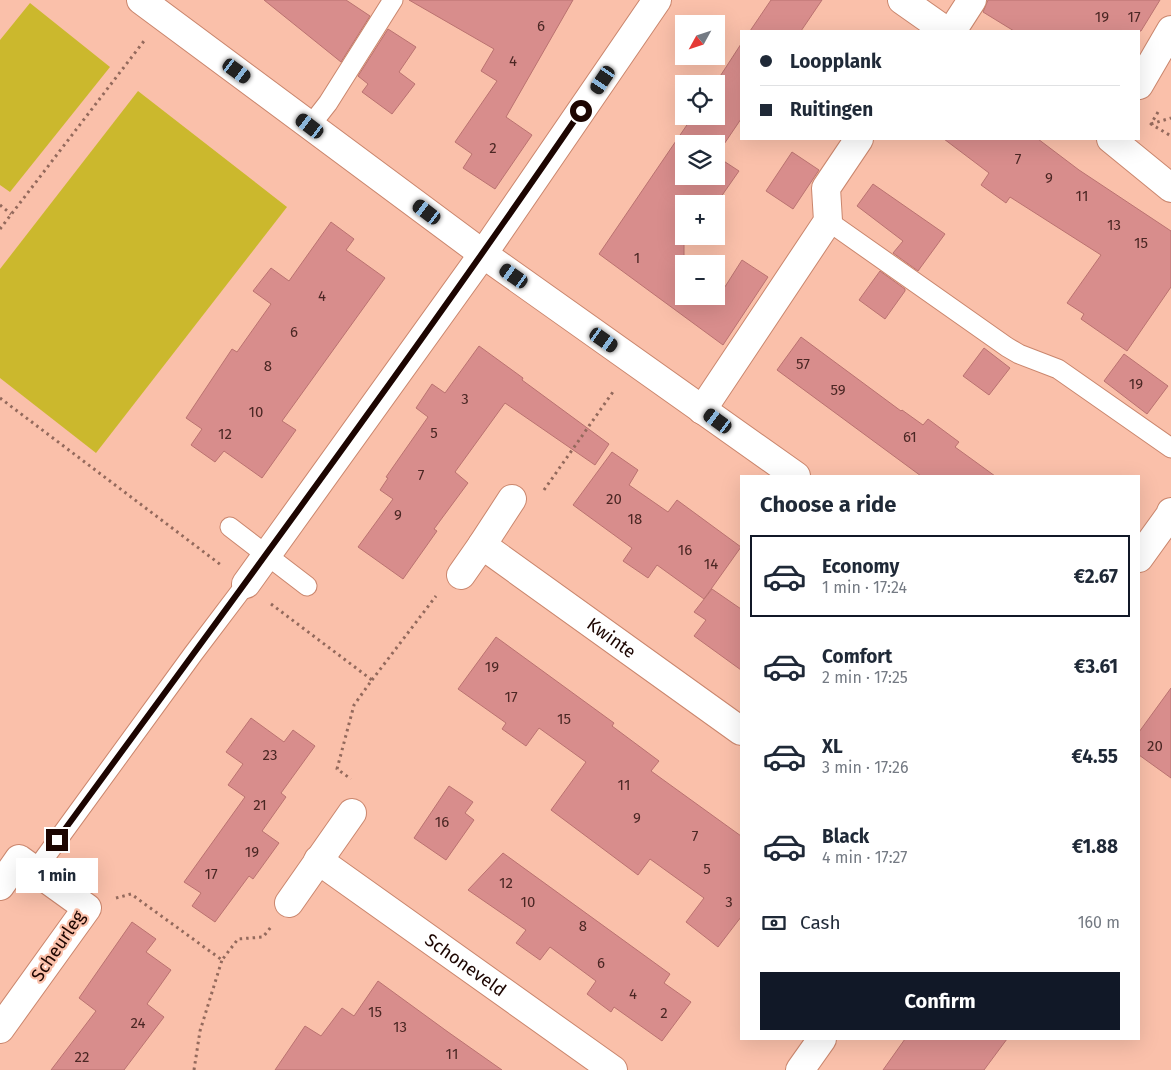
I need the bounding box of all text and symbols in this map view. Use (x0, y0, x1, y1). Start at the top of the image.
house number: 19 (1095, 8, 1109, 26)
house number: 17 (1127, 8, 1141, 26)
north arrow (675, 15, 725, 65)
map controls (675, 15, 725, 305)
house number: 6 (537, 17, 545, 35)
text: Loopplank (790, 50, 882, 73)
house number: 4 (509, 52, 517, 70)
car (220, 56, 253, 86)
car (588, 63, 617, 97)
button: locate (675, 75, 725, 125)
text: Ruitingen (790, 98, 873, 121)
route start (570, 100, 592, 122)
car (293, 111, 326, 141)
button: layers (675, 135, 725, 185)
house number: 2 (489, 139, 497, 157)
house number: 7 (1015, 150, 1022, 168)
house number: 9 (1045, 169, 1053, 187)
house number: 11 (1076, 187, 1088, 205)
button: + (675, 195, 725, 245)
car (410, 197, 443, 227)
house number: 13 (1107, 216, 1121, 234)
house number: 15 (1134, 234, 1148, 252)
house number: 1 (634, 249, 640, 267)
button: − (675, 255, 725, 305)
car (497, 261, 530, 291)
house number: 4 (318, 287, 326, 305)
house number: 6 (290, 323, 298, 341)
car (587, 325, 620, 355)
house number: 57 (796, 355, 810, 373)
house number: 8 (264, 357, 272, 375)
house number: 19 (1129, 375, 1143, 393)
house number: 59 (830, 381, 846, 399)
house number: 3 (461, 390, 469, 408)
house number: 10 (249, 403, 263, 421)
car (701, 406, 734, 436)
house number: 5 (430, 424, 438, 442)
house number: 12 (218, 425, 232, 443)
house number: 61 (903, 428, 917, 446)
house number: 7 (418, 466, 425, 484)
house number: 20 (606, 490, 622, 508)
text: Choose a ride (760, 491, 896, 518)
house number: 9 (394, 506, 402, 524)
house number: 18 (628, 510, 642, 528)
house number: 16 (678, 541, 692, 559)
icon: car (762, 554, 807, 599)
house number: 14 (704, 555, 718, 573)
text: Economy (822, 555, 899, 578)
text: €2.67 (1074, 565, 1118, 588)
text: 1 min · 17:24 (822, 578, 907, 597)
street label: Kwinte (583, 613, 640, 663)
icon: car (762, 644, 807, 689)
text: Comfort (822, 645, 892, 668)
text: €3.61 (1074, 655, 1118, 678)
house number: 19 (485, 658, 499, 676)
text: 2 min · 17:25 (822, 668, 908, 687)
house number: 17 (504, 688, 518, 706)
house number: 15 (557, 710, 571, 728)
icon: car (762, 734, 807, 779)
text: XL (822, 735, 843, 758)
house number: 20 (1147, 737, 1163, 755)
text: €4.55 (1072, 745, 1118, 768)
house number: 23 (263, 746, 277, 764)
text: 3 min · 17:26 (822, 758, 908, 777)
house number: 11 (618, 776, 630, 794)
house number: 21 (253, 796, 267, 814)
house number: 9 (633, 809, 641, 827)
house number: 16 (435, 813, 449, 831)
icon: car (762, 824, 807, 869)
text: Black (822, 825, 869, 848)
house number: 7 (692, 827, 699, 845)
route end (46, 829, 68, 851)
text: €1.88 (1072, 835, 1118, 858)
house number: 19 (245, 843, 259, 861)
text: 4 min · 17:27 (822, 848, 907, 867)
callout: 1 min (16, 858, 98, 892)
house number: 5 (703, 860, 711, 878)
house number: 17 (204, 865, 218, 883)
text: 1 min (38, 866, 76, 885)
house number: 12 (499, 874, 513, 892)
house number: 10 (521, 893, 535, 911)
house number: 3 (725, 893, 733, 911)
street label: Scheurleg (26, 906, 90, 986)
icon: cash (760, 909, 788, 937)
text: Cash (800, 911, 841, 934)
text: 160 m (1078, 913, 1120, 932)
house number: 8 (579, 917, 587, 935)
street label: Schoneveld (421, 929, 510, 1001)
house number: 6 (597, 954, 605, 972)
button: Confirm (760, 972, 1120, 1030)
house number: 4 (629, 985, 637, 1003)
house number: 15 (368, 1003, 382, 1021)
house number: 2 (660, 1004, 668, 1022)
house number: 24 (130, 1014, 146, 1032)
house number: 13 (393, 1018, 407, 1036)
house number: 11 (446, 1045, 458, 1063)
house number: 22 (75, 1048, 89, 1066)

